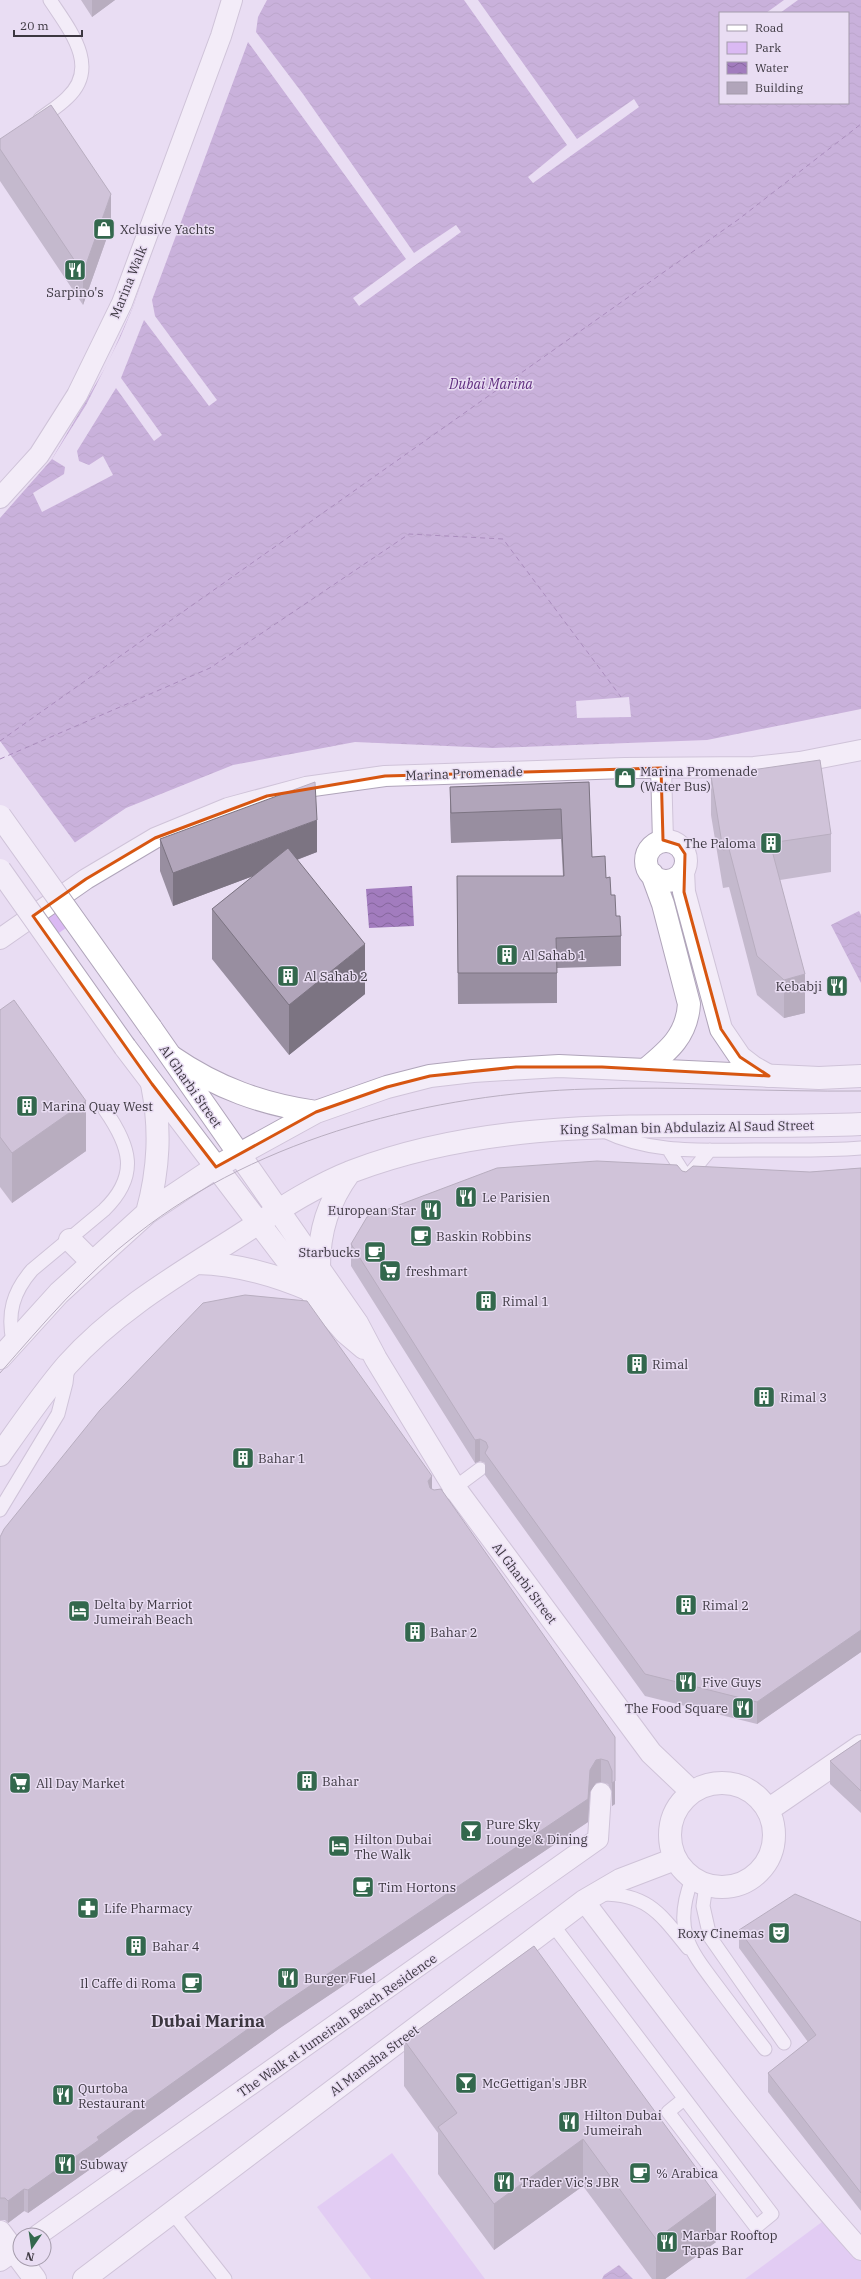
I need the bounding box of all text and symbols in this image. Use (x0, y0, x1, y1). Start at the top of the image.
scale bar (14, 12, 82, 38)
legend (719, 12, 849, 104)
text: 20 m (20, 18, 49, 33)
text: Road (755, 20, 784, 35)
text: Park (755, 40, 781, 55)
text: Water (755, 60, 789, 75)
text: Building (755, 80, 803, 95)
shop icon: Xclusive Yachts (91, 216, 117, 242)
place label: Xclusive Yachts (120, 221, 215, 238)
street label: Marina Walk (106, 243, 151, 321)
restaurant icon: Sarpino's (62, 257, 88, 283)
place label: Sarpino's (46, 284, 104, 301)
water label: Dubai Marina (448, 375, 533, 393)
street label: Marina Promenade (405, 763, 523, 784)
place label: Marina Promenade (Water Bus) (640, 763, 757, 795)
shop icon: Marina Promenade (Water Bus) (612, 765, 638, 791)
building icon: The Paloma (758, 830, 784, 856)
place label: The Paloma (684, 835, 756, 852)
building icon: Al Sahab 1 (494, 942, 520, 968)
place label: Al Sahab 1 (522, 947, 586, 964)
building icon: Al Sahab 2 (275, 963, 301, 989)
place label: Al Sahab 2 (304, 968, 368, 985)
restaurant icon: Kebabji (824, 973, 850, 999)
place label: Kebabji (775, 978, 822, 995)
street label: Al Gharbi Street (156, 1041, 226, 1131)
building icon: Marina Quay West (14, 1093, 40, 1119)
place label: Marina Quay West (42, 1098, 153, 1115)
street label: King Salman bin Abdulaziz Al Saud Street (560, 1117, 815, 1138)
restaurant icon: Le Parisien (453, 1184, 479, 1210)
place label: Le Parisien (482, 1189, 550, 1206)
restaurant icon: European Star (418, 1197, 444, 1223)
place label: European Star (328, 1202, 416, 1219)
cafe icon: Baskin Robbins (408, 1223, 434, 1249)
place label: Baskin Robbins (436, 1228, 531, 1245)
cafe icon: Starbucks (362, 1239, 388, 1265)
place label: Starbucks (298, 1244, 360, 1261)
supermarket icon: freshmart (377, 1258, 403, 1284)
place label: freshmart (406, 1263, 468, 1280)
building icon: Rimal 1 (473, 1288, 499, 1314)
place label: Rimal 1 (502, 1293, 549, 1310)
building icon: Rimal (624, 1351, 650, 1377)
place label: Rimal (652, 1356, 688, 1373)
building icon: Rimal 3 (751, 1384, 777, 1410)
place label: Rimal 3 (780, 1389, 827, 1406)
building icon: Bahar 1 (230, 1445, 256, 1471)
place label: Bahar 1 (258, 1450, 306, 1467)
street label: Al Gharbi Street (488, 1539, 561, 1628)
building icon: Rimal 2 (673, 1592, 699, 1618)
place label: Delta by Marriot Jumeirah Beach (94, 1596, 193, 1628)
place label: Rimal 2 (702, 1597, 749, 1614)
hotel icon: Delta by Marriot Jumeirah Beach (66, 1598, 92, 1624)
building icon: Bahar 2 (402, 1619, 428, 1645)
place label: Bahar 2 (430, 1624, 478, 1641)
restaurant icon: Five Guys (673, 1669, 699, 1695)
place label: Five Guys (702, 1674, 761, 1691)
restaurant icon: The Food Square (730, 1695, 756, 1721)
place label: The Food Square (625, 1700, 728, 1717)
building icon: Bahar (294, 1768, 320, 1794)
supermarket icon: All Day Market (7, 1770, 33, 1796)
place label: Bahar (322, 1773, 359, 1790)
place label: All Day Market (36, 1775, 125, 1792)
place label: Pure Sky Lounge & Dining (486, 1816, 588, 1848)
bar icon: Pure Sky Lounge & Dining (458, 1818, 484, 1844)
place label: Hilton Dubai The Walk (354, 1831, 432, 1863)
hotel icon: Hilton Dubai The Walk (326, 1833, 352, 1859)
cafe icon: Tim Hortons (350, 1874, 376, 1900)
place label: Tim Hortons (378, 1879, 456, 1896)
pharmacy icon: Life Pharmacy (75, 1895, 101, 1921)
place label: Life Pharmacy (104, 1900, 192, 1917)
theatre icon: Roxy Cinemas (766, 1920, 792, 1946)
place label: Roxy Cinemas (677, 1925, 764, 1942)
building icon: Bahar 4 (123, 1933, 149, 1959)
place label: Bahar 4 (152, 1938, 200, 1955)
street label: The Walk at Jumeirah Beach Residence (234, 1950, 440, 2101)
restaurant icon: Burger Fuel (275, 1965, 301, 1991)
cafe icon: Il Caffe di Roma (179, 1970, 205, 1996)
place label: Burger Fuel (304, 1970, 376, 1987)
place label: Il Caffe di Roma (80, 1975, 176, 1992)
district label: Dubai Marina (151, 2010, 265, 2032)
street label: Al Mamsha Street (326, 2021, 423, 2100)
bar icon: McGettigan's JBR (453, 2070, 479, 2096)
place label: McGettigan's JBR (482, 2075, 588, 2092)
place label: Qurtoba Restaurant (78, 2080, 146, 2112)
restaurant icon: Qurtoba Restaurant (50, 2082, 76, 2108)
place label: Hilton Dubai Jumeirah (584, 2107, 662, 2139)
restaurant icon: Hilton Dubai Jumeirah (556, 2109, 582, 2135)
restaurant icon: Subway (52, 2151, 78, 2177)
place label: Subway (80, 2156, 127, 2173)
cafe icon: % Arabica (627, 2160, 653, 2186)
place label: % Arabica (656, 2165, 718, 2182)
restaurant icon: Trader Vic’s JBR (491, 2169, 517, 2195)
place label: Trader Vic’s JBR (520, 2174, 620, 2191)
north arrow (12, 2227, 52, 2267)
place label: Marbar Rooftop Tapas Bar (682, 2227, 778, 2259)
restaurant icon: Marbar Rooftop Tapas Bar (654, 2229, 680, 2255)
text: N (24, 2249, 36, 2265)

